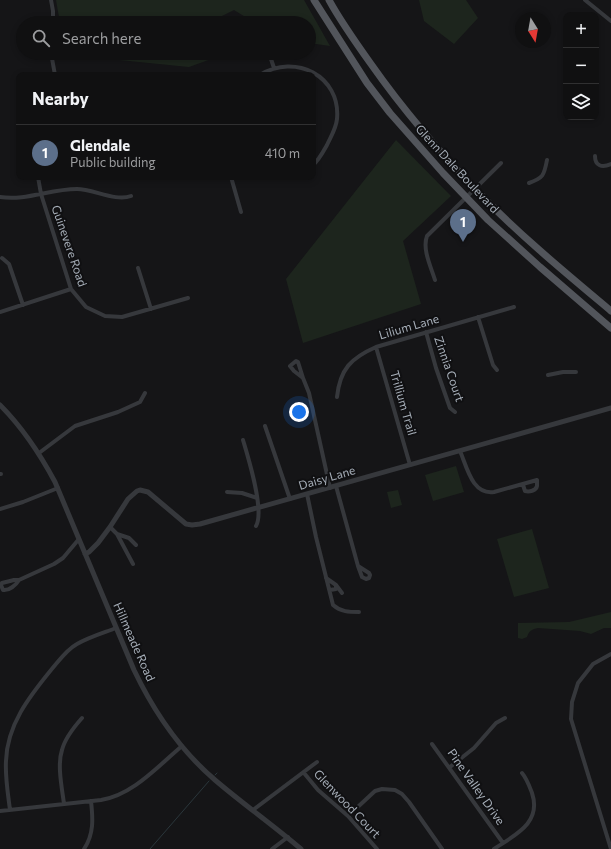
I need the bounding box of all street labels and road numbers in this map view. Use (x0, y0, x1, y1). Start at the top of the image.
street label: Glenn Dale Boulevard (413, 121, 502, 215)
street label: Guinevere Road (49, 203, 90, 288)
street label: Lilium Lane (377, 311, 440, 341)
street label: Zinnia Court (432, 334, 468, 403)
street label: Trillium Trail (388, 369, 420, 437)
street label: Daisy Lane (297, 462, 357, 492)
street label: Hillmeade Road (111, 600, 159, 683)
street label: Pine Valley Drive (445, 746, 508, 827)
street label: Glenwood Court (312, 766, 384, 840)

